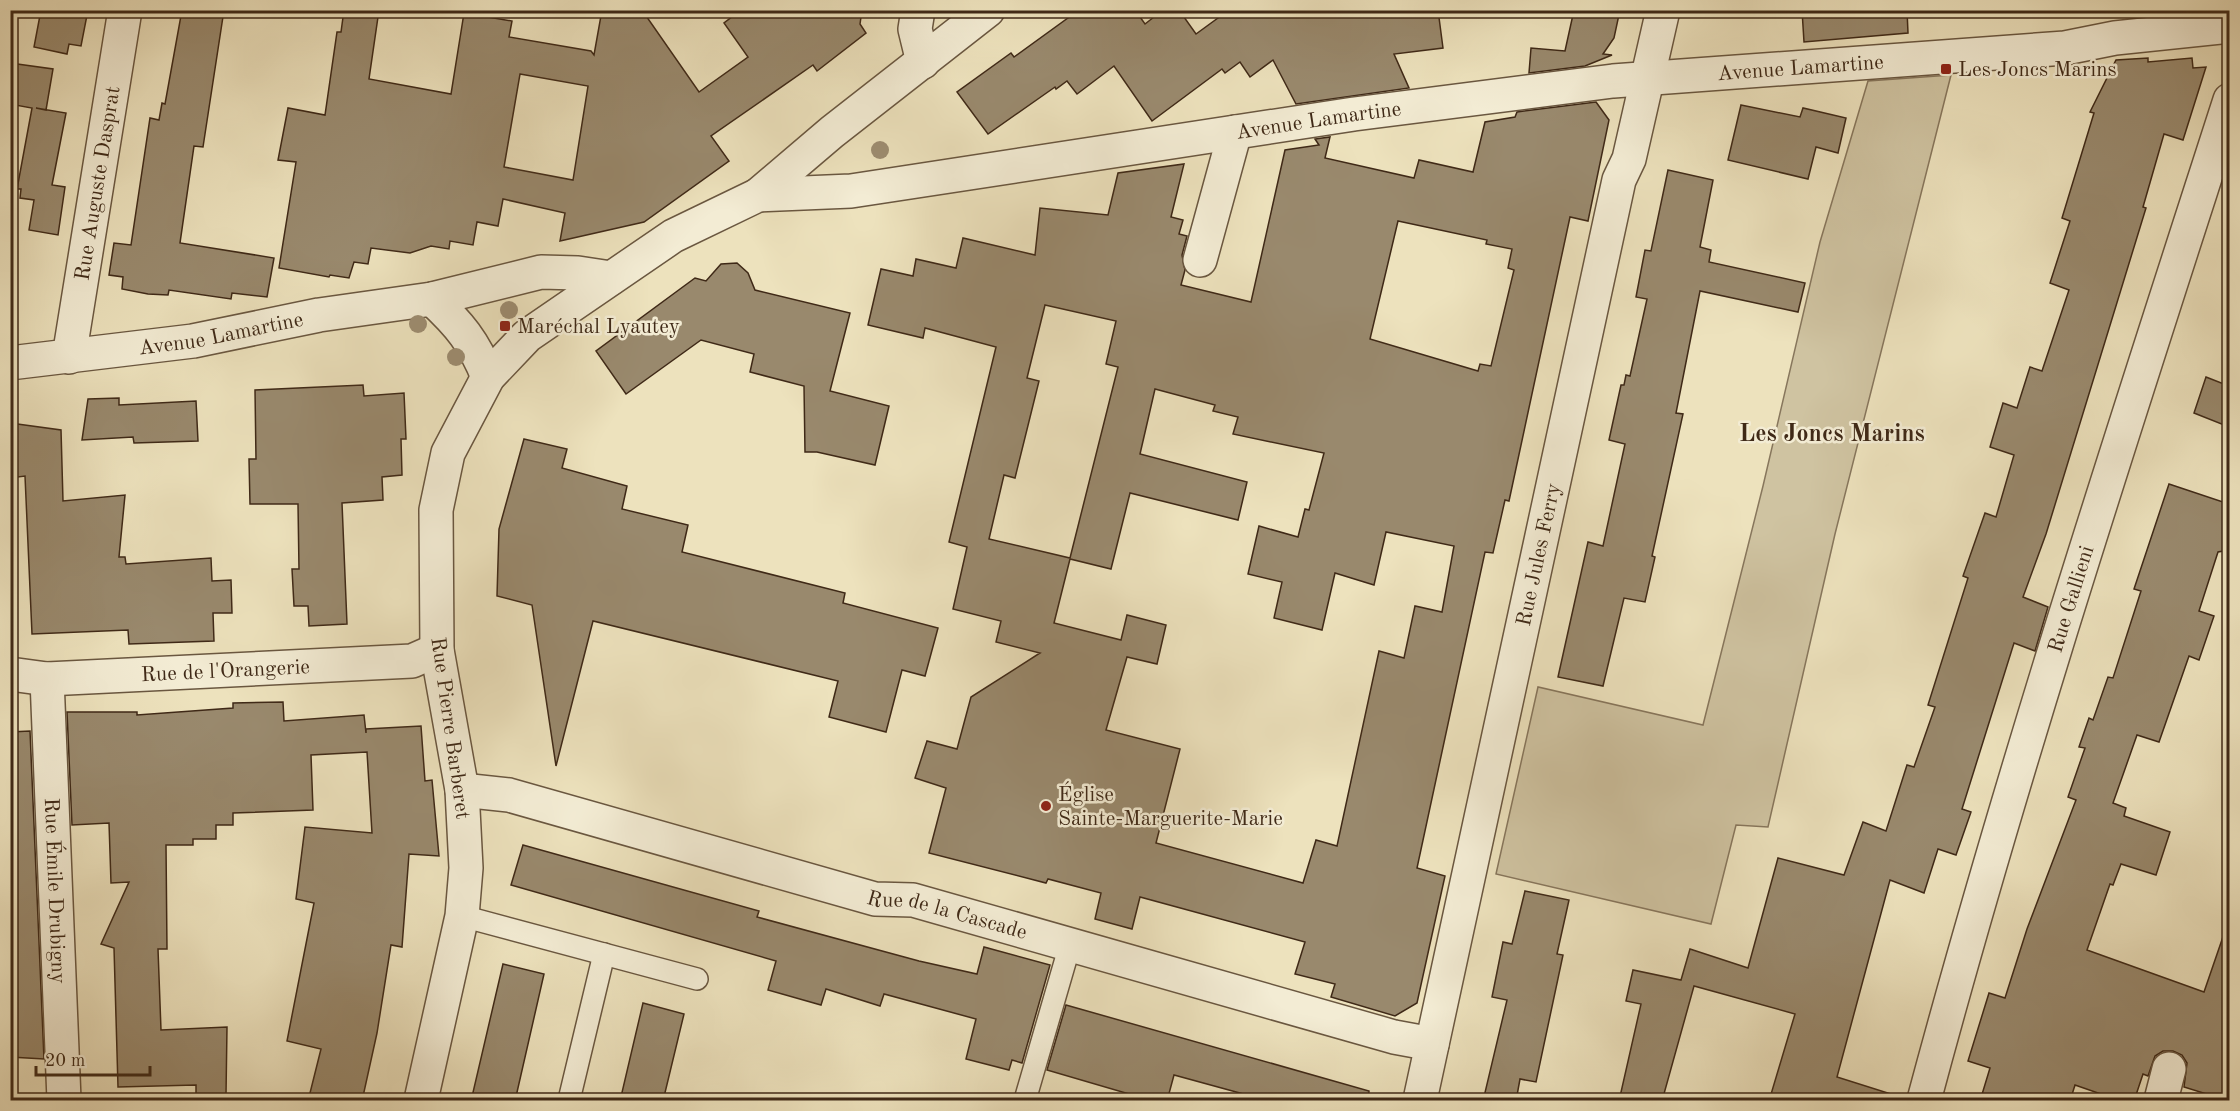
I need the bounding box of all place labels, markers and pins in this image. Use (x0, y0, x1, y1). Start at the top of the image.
place label: Les Joncs Marins (1958, 60, 2117, 81)
marker: Les Joncs Marins (1939, 62, 1953, 76)
place label: Maréchal Lyautey (517, 317, 680, 338)
marker: Maréchal Lyautey (498, 319, 512, 333)
place label: Église Sainte-Marguerite-Marie (1058, 781, 1283, 830)
marker: Église Sainte-Marguerite-Marie (1039, 799, 1053, 813)

